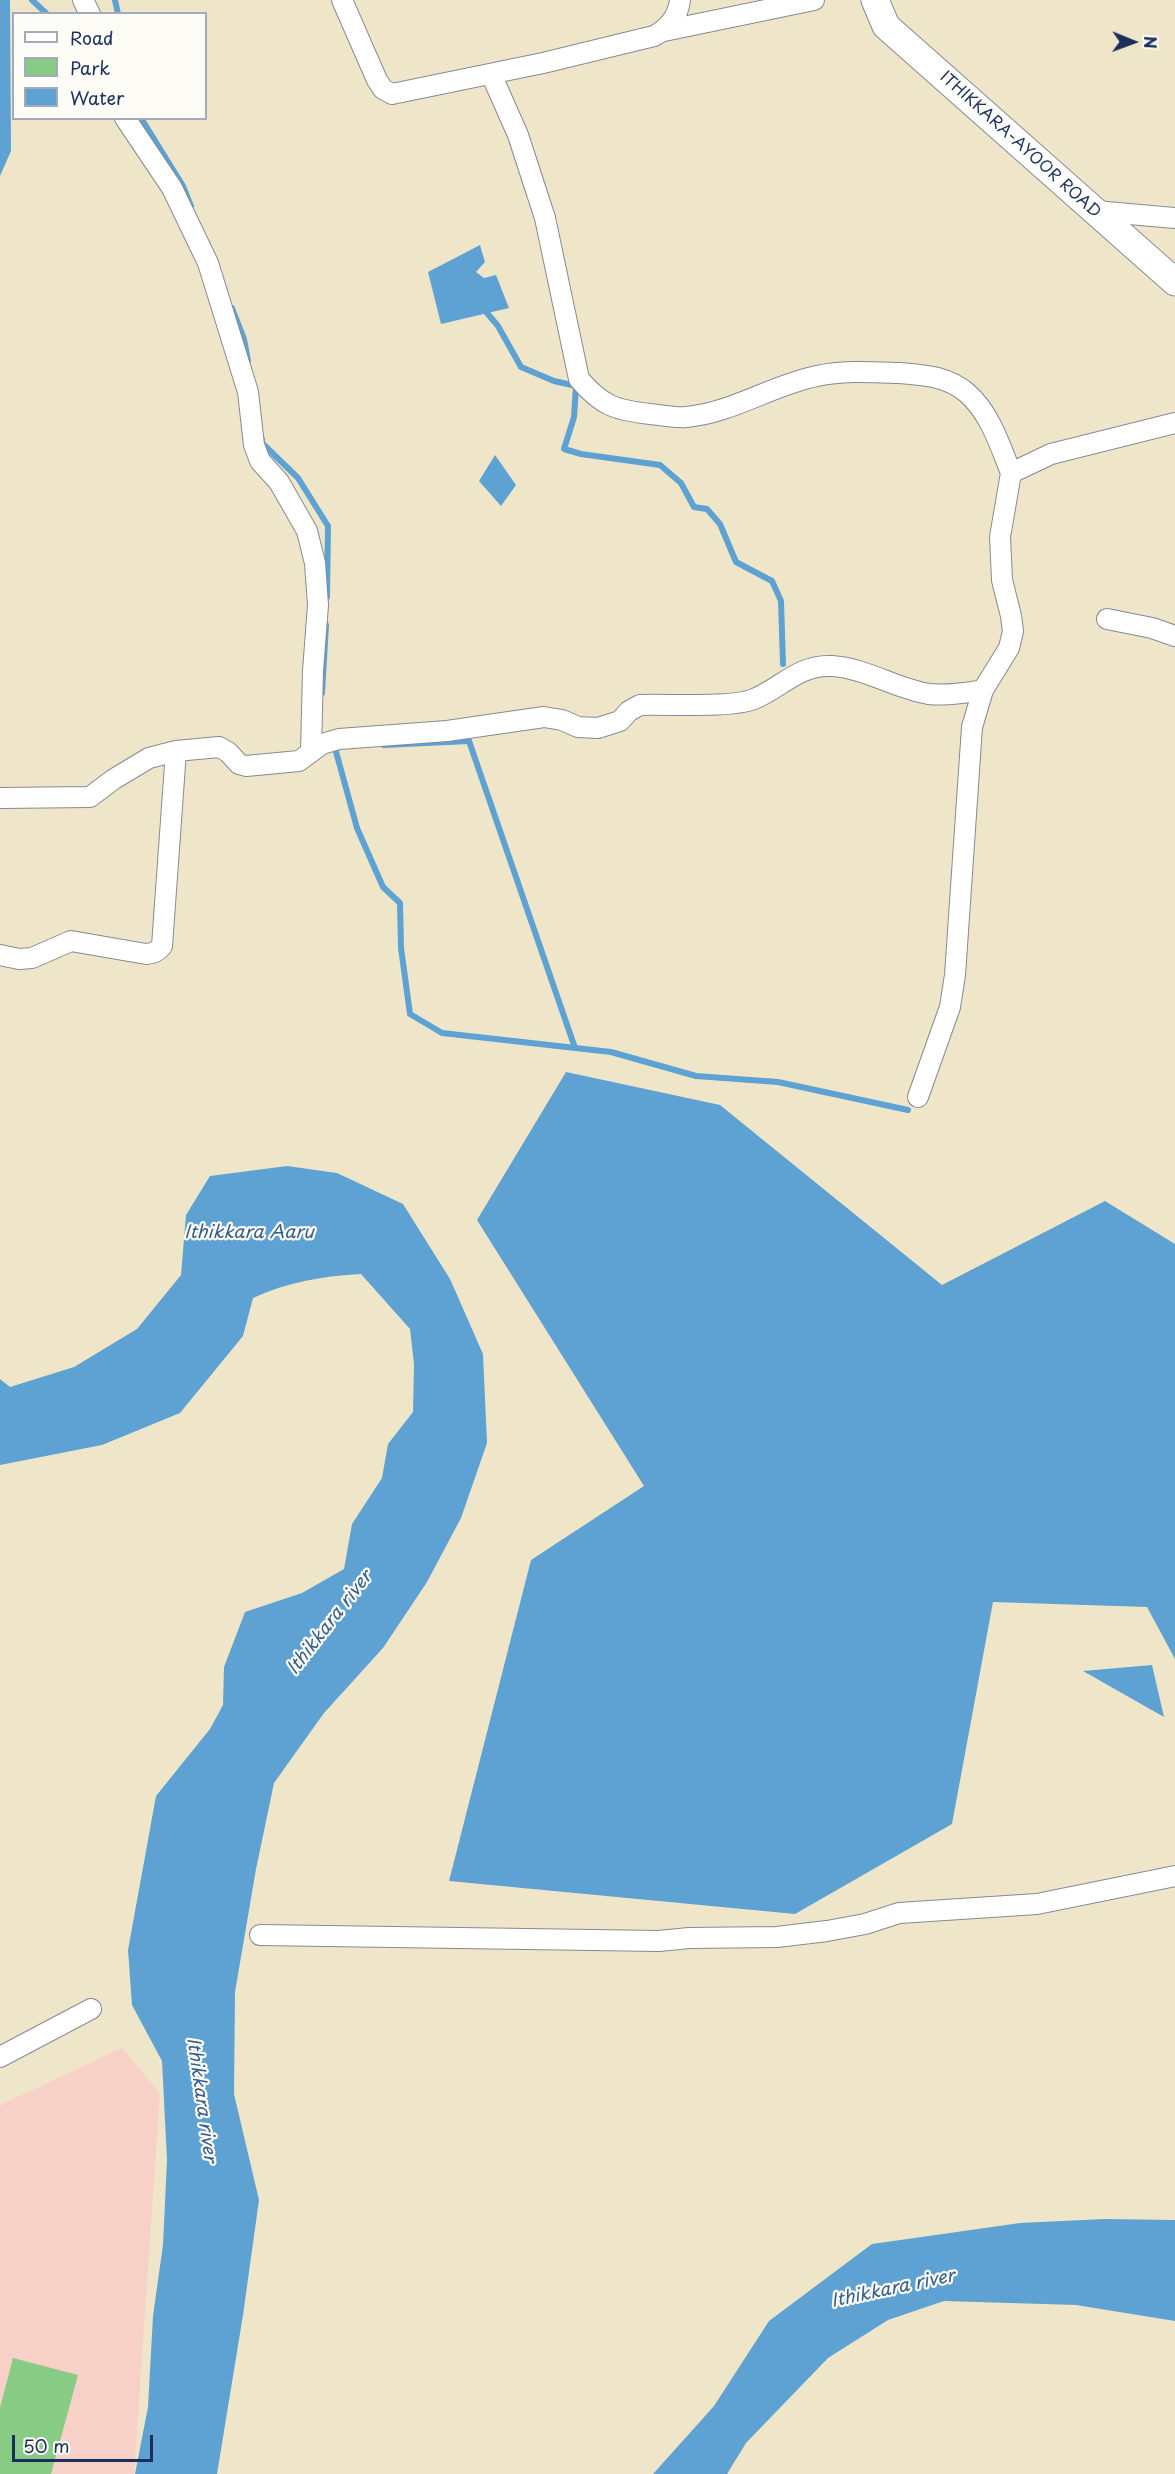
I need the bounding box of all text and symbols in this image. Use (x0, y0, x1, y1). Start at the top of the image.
legend (12, 12, 207, 120)
north arrow (1103, 12, 1163, 72)
text: Road (70, 24, 114, 51)
text: N (1139, 36, 1163, 49)
text: Park (70, 54, 110, 81)
street label: ITHIKKARA-AYOOR ROAD (936, 68, 1104, 222)
text: Water (70, 84, 124, 111)
water label: Ithikkara Aaru (184, 1222, 314, 1244)
water label: Ithikkara river (283, 1567, 377, 1679)
water label: Ithikkara river (182, 2036, 220, 2164)
water label: Ithikkara river (829, 2265, 957, 2313)
scale bar (15, 2423, 156, 2461)
text: 50 m (23, 2432, 70, 2459)

